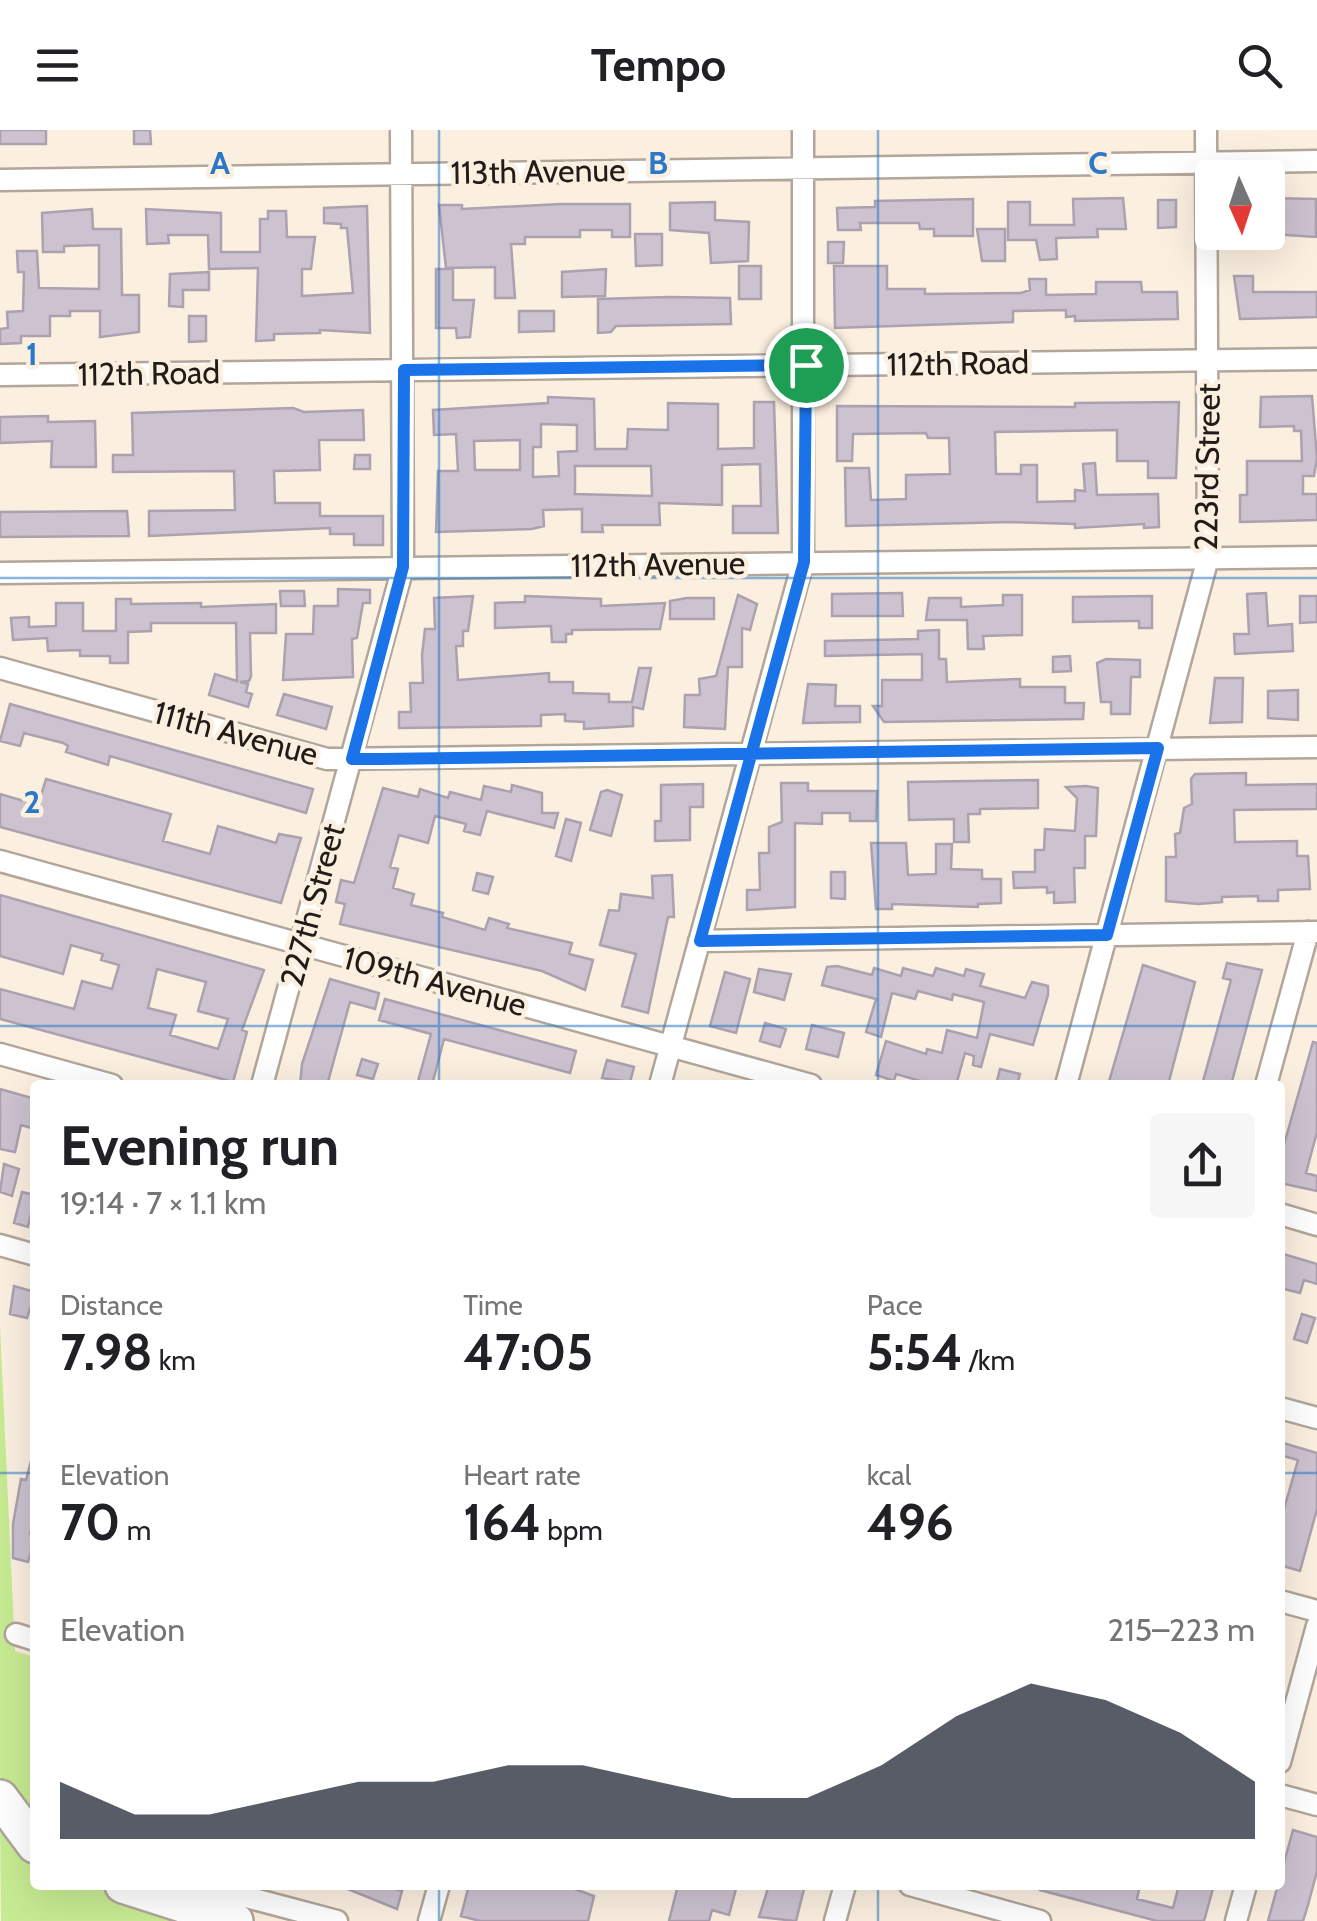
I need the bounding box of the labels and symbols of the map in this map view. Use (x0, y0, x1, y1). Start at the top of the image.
text: A (210, 143, 230, 182)
text: B (648, 143, 668, 182)
text: C (1088, 143, 1108, 182)
street label: 113th Avenue (450, 150, 626, 192)
north arrow (1195, 160, 1285, 250)
pin (764, 323, 849, 408)
text: 1 (26, 334, 38, 373)
street label: 112th Road (886, 342, 1030, 384)
street label: 112th Road (77, 352, 221, 394)
street label: 223rd Street (1186, 383, 1228, 551)
street label: 112th Avenue (570, 543, 746, 585)
street label: 111th Avenue (150, 692, 322, 774)
text: 2 (24, 782, 40, 821)
street label: 227th Street (272, 819, 353, 991)
street label: 109th Avenue (339, 938, 531, 1024)

